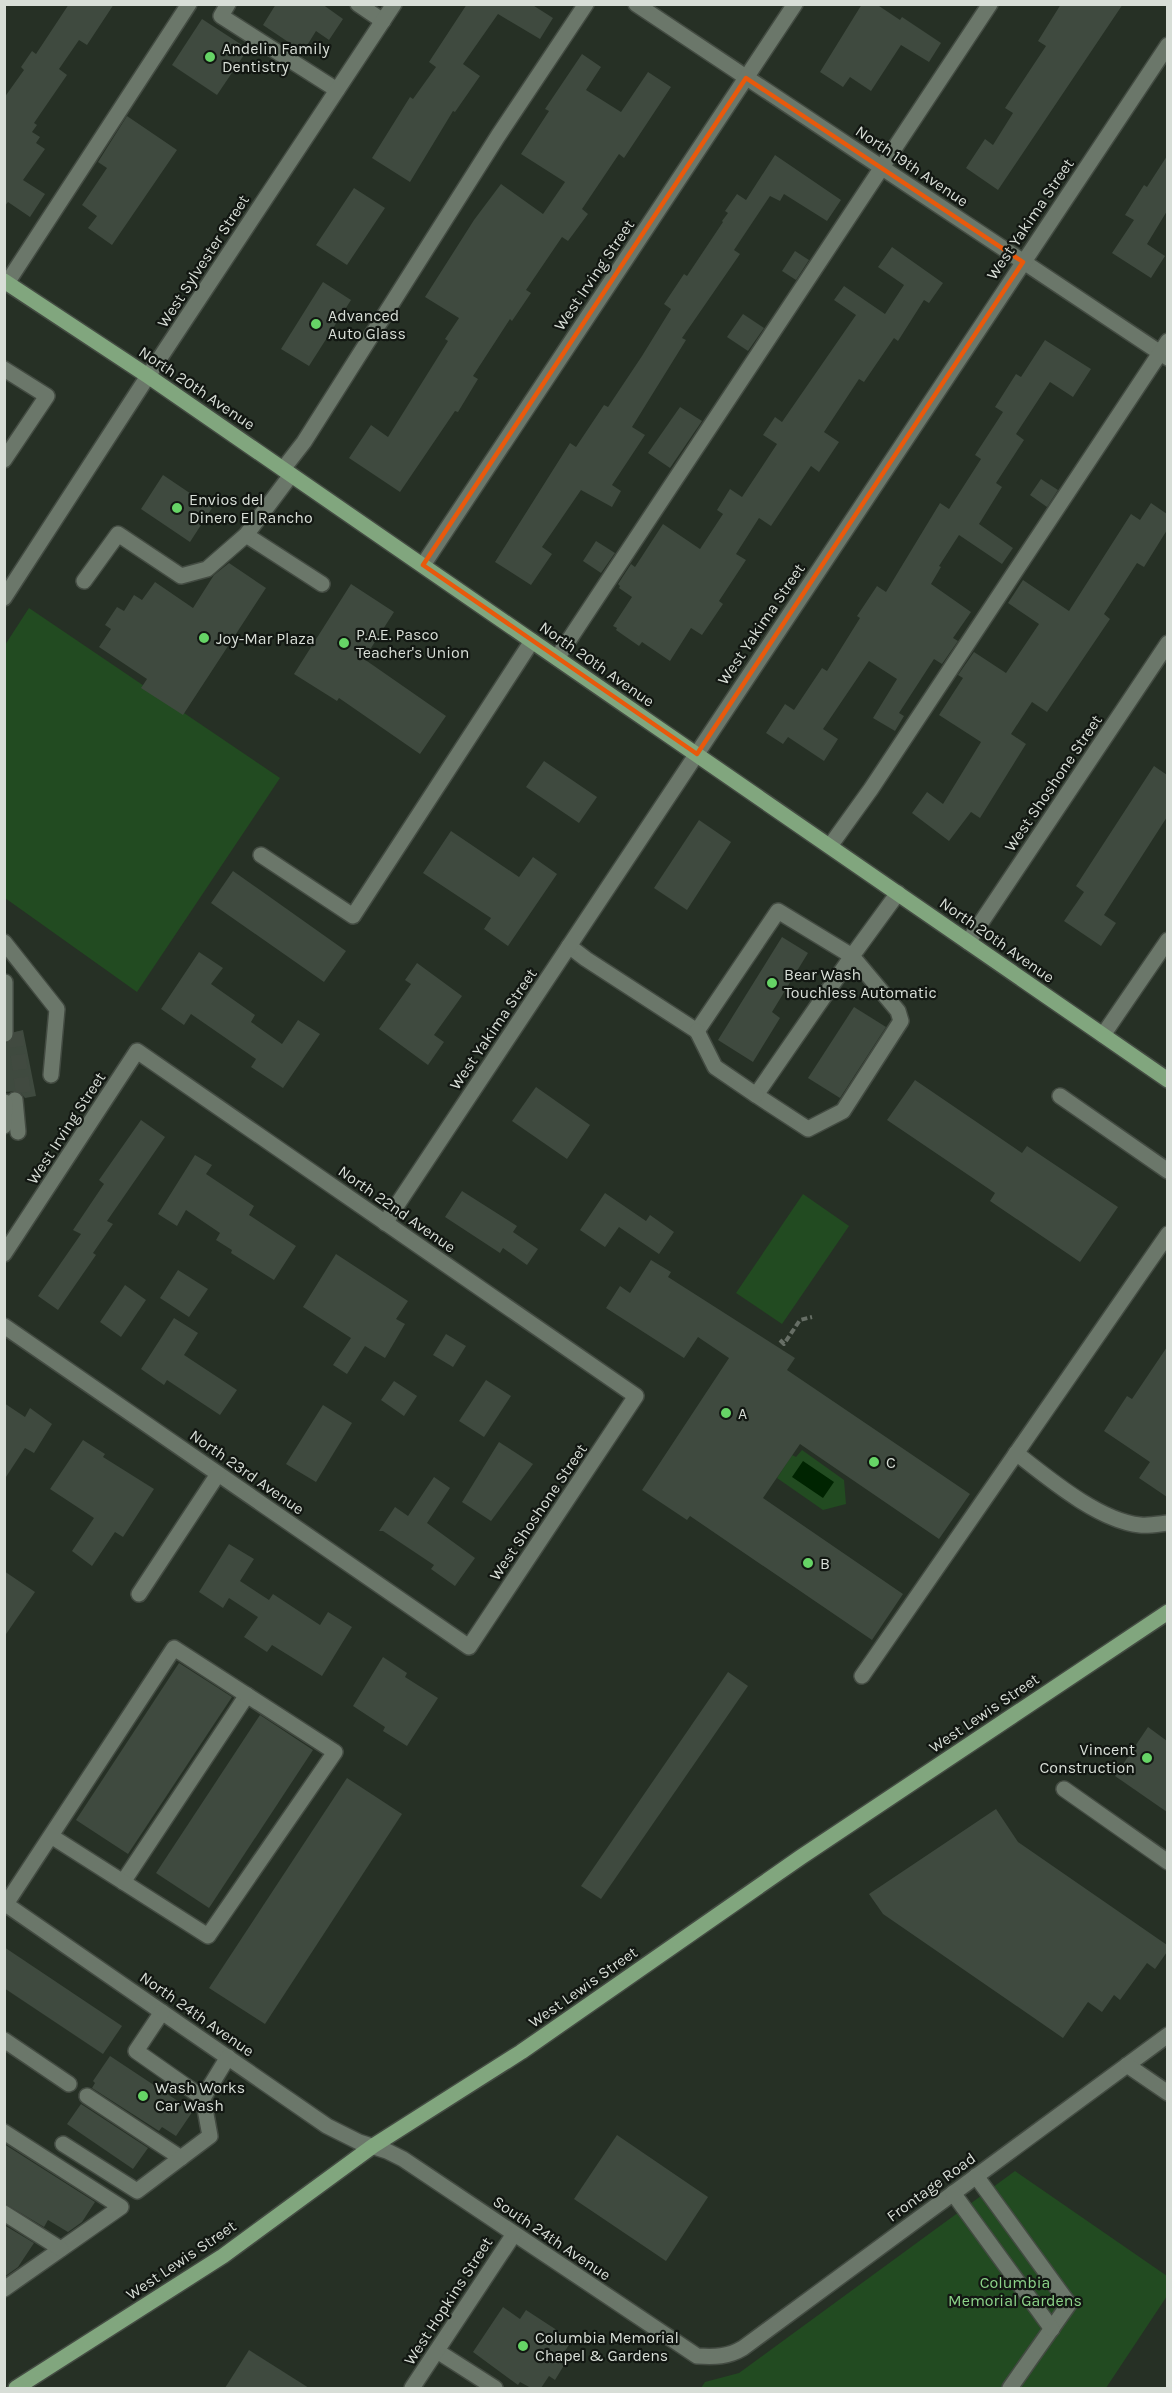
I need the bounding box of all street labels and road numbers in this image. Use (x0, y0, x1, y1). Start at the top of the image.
street label: North 19th Avenue (852, 121, 972, 211)
street label: West Yakima Street (982, 155, 1078, 283)
street label: West Sylvester Street (153, 191, 253, 331)
street label: West Irving Street (550, 216, 638, 334)
street label: North 20th Avenue (135, 342, 259, 434)
street label: West Yakima Street (713, 560, 809, 688)
street label: North 20th Avenue (536, 617, 658, 711)
street label: West Shoshone Street (1000, 711, 1106, 855)
street label: North 20th Avenue (936, 893, 1058, 987)
street label: West Yakima Street (445, 965, 541, 1093)
street label: West Irving Street (23, 1068, 109, 1188)
street label: North 22nd Avenue (335, 1161, 459, 1257)
street label: North 23rd Avenue (186, 1425, 308, 1519)
street label: West Shoshone Street (485, 1440, 591, 1584)
street label: West Lewis Street (925, 1669, 1043, 1757)
street label: West Lewis Street (525, 1942, 641, 2032)
street label: North 24th Avenue (136, 1967, 258, 2061)
street label: Frontage Road (883, 2148, 979, 2226)
street label: South 24th Avenue (490, 2192, 614, 2284)
street label: West Lewis Street (122, 2216, 240, 2304)
street label: West Hopkins Street (400, 2234, 496, 2368)

